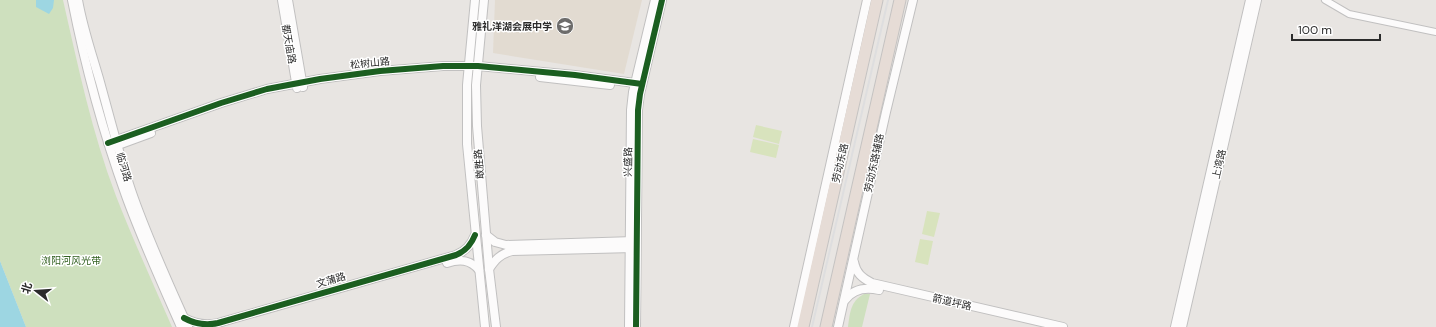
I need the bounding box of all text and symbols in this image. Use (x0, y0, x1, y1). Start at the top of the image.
school or university icon: 雅礼洋湖会展中学 (555, 16, 575, 36)
scale bar (1292, 16, 1380, 42)
place label: 雅礼洋湖会展中学 (472, 20, 552, 33)
text: 100 m (1298, 22, 1332, 38)
street label: 都天庙路 (279, 23, 299, 65)
street label: 松树山路 (349, 54, 391, 72)
street label: 劳动东路辅路 (861, 132, 887, 194)
street label: 劳动东路 (829, 142, 851, 184)
street label: 兴盛路 (621, 147, 635, 177)
street label: 敢胜路 (471, 148, 487, 180)
street label: 上湾路 (1209, 148, 1229, 180)
street label: 临河路 (113, 151, 135, 183)
park label: 浏阳河风光带 (41, 254, 101, 267)
street label: 文蒲路 (315, 270, 347, 290)
north arrow (16, 271, 56, 311)
text: 北 (18, 281, 35, 295)
street label: 箭道坪路 (931, 291, 973, 313)

